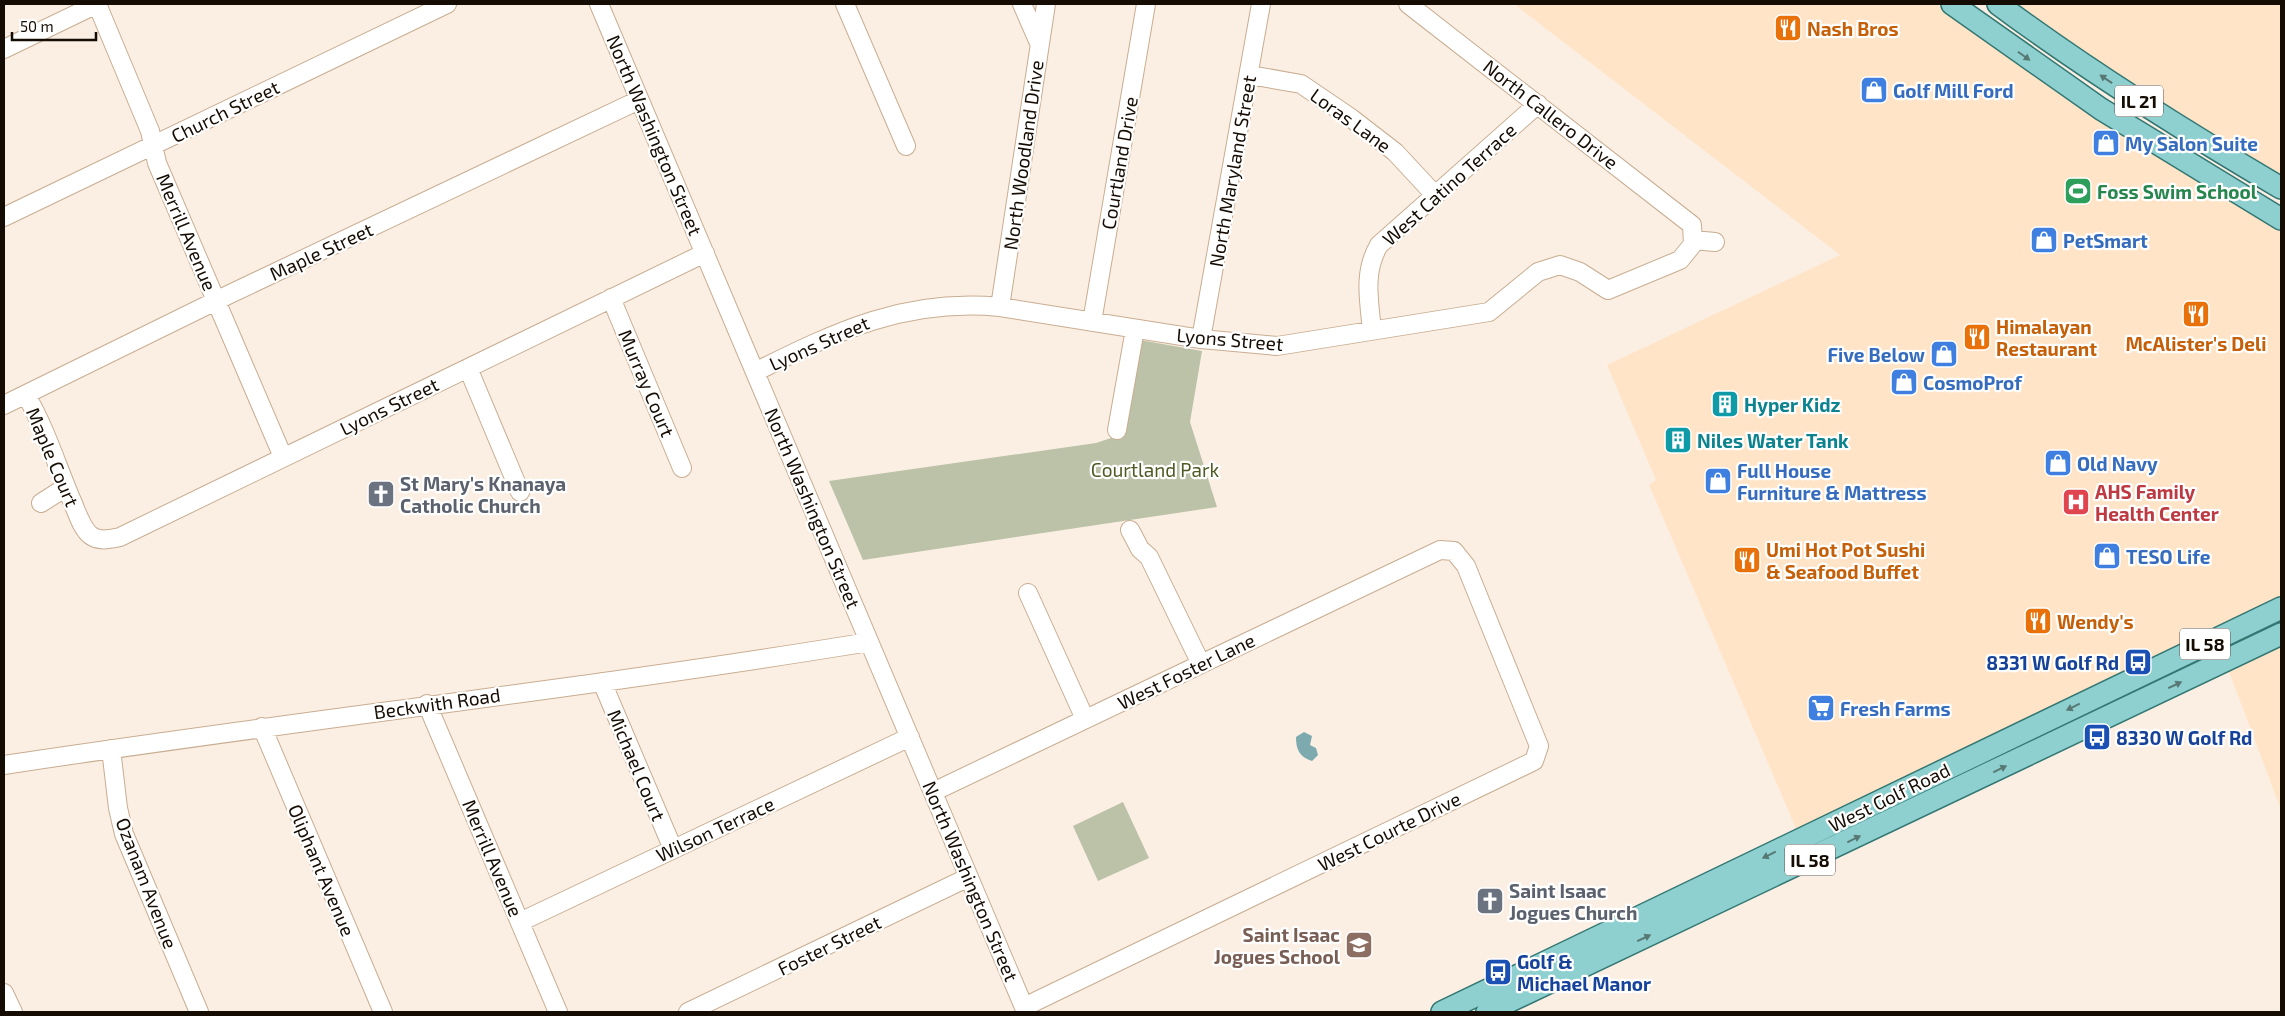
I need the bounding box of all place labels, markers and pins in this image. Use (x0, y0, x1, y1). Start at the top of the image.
restaurant icon: Nash Bros (1773, 13, 1803, 43)
place label: Nash Bros (1807, 17, 1899, 40)
shop icon: Golf Mill Ford (1859, 75, 1889, 105)
place label: Golf Mill Ford (1893, 79, 2014, 102)
shop icon: My Salon Suite (2091, 128, 2121, 158)
place label: My Salon Suite (2125, 132, 2258, 156)
sports icon: Foss Swim School (2063, 176, 2093, 206)
place label: Foss Swim School (2097, 180, 2258, 203)
shop icon: PetSmart (2029, 225, 2059, 255)
place label: PetSmart (2063, 229, 2148, 252)
restaurant icon: McAlister's Deli (2181, 299, 2211, 329)
place label: Himalayan Restaurant (1996, 315, 2097, 360)
restaurant icon: Himalayan Restaurant (1962, 322, 1992, 352)
place label: McAlister's Deli (2125, 332, 2267, 355)
shop icon: Five Below (1929, 339, 1959, 369)
place label: Five Below (1827, 343, 1925, 366)
shop icon: CosmoProf (1889, 367, 1919, 397)
place label: CosmoProf (1923, 371, 2023, 394)
building icon: Hyper Kidz (1710, 389, 1740, 419)
place label: Hyper Kidz (1744, 393, 1840, 417)
building icon: Niles Water Tank (1663, 425, 1693, 455)
place label: Niles Water Tank (1697, 429, 1849, 452)
shop icon: Old Navy (2043, 448, 2073, 478)
place label: Old Navy (2077, 452, 2158, 476)
place label: Full House Furniture & Mattress (1737, 459, 1927, 504)
shop icon: Full House Furniture & Mattress (1703, 466, 1733, 496)
place label: St Mary's Knanaya Catholic Church (400, 472, 566, 517)
church icon: St Mary's Knanaya Catholic Church (366, 479, 396, 509)
place label: AHS Family Health Center (2095, 480, 2219, 525)
hospital icon: AHS Family Health Center (2061, 487, 2091, 517)
place label: Umi Hot Pot Sushi & Seafood Buffet (1766, 538, 1925, 583)
shop icon: TESO Life (2092, 541, 2122, 571)
restaurant icon: Umi Hot Pot Sushi & Seafood Buffet (1732, 545, 1762, 575)
place label: TESO Life (2126, 545, 2211, 568)
restaurant icon: Wendy's (2023, 606, 2053, 636)
place label: Wendy's (2057, 610, 2134, 634)
bus stop icon: 8331 W Golf Rd (2123, 647, 2153, 677)
place label: 8331 W Golf Rd (1986, 651, 2119, 674)
supermarket icon: Fresh Farms (1806, 693, 1836, 723)
place label: Fresh Farms (1840, 697, 1951, 720)
bus stop icon: 8330 W Golf Rd (2082, 722, 2112, 752)
place label: 8330 W Golf Rd (2116, 726, 2252, 749)
place label: Saint Isaac Jogues Church (1509, 879, 1637, 924)
church icon: Saint Isaac Jogues Church (1475, 886, 1505, 916)
place label: Saint Isaac Jogues School (1214, 923, 1341, 968)
school or university icon: Saint Isaac Jogues School (1344, 930, 1374, 960)
place label: Golf & Michael Manor (1517, 950, 1651, 995)
bus stop icon: Golf & Michael Manor (1483, 957, 1513, 987)

